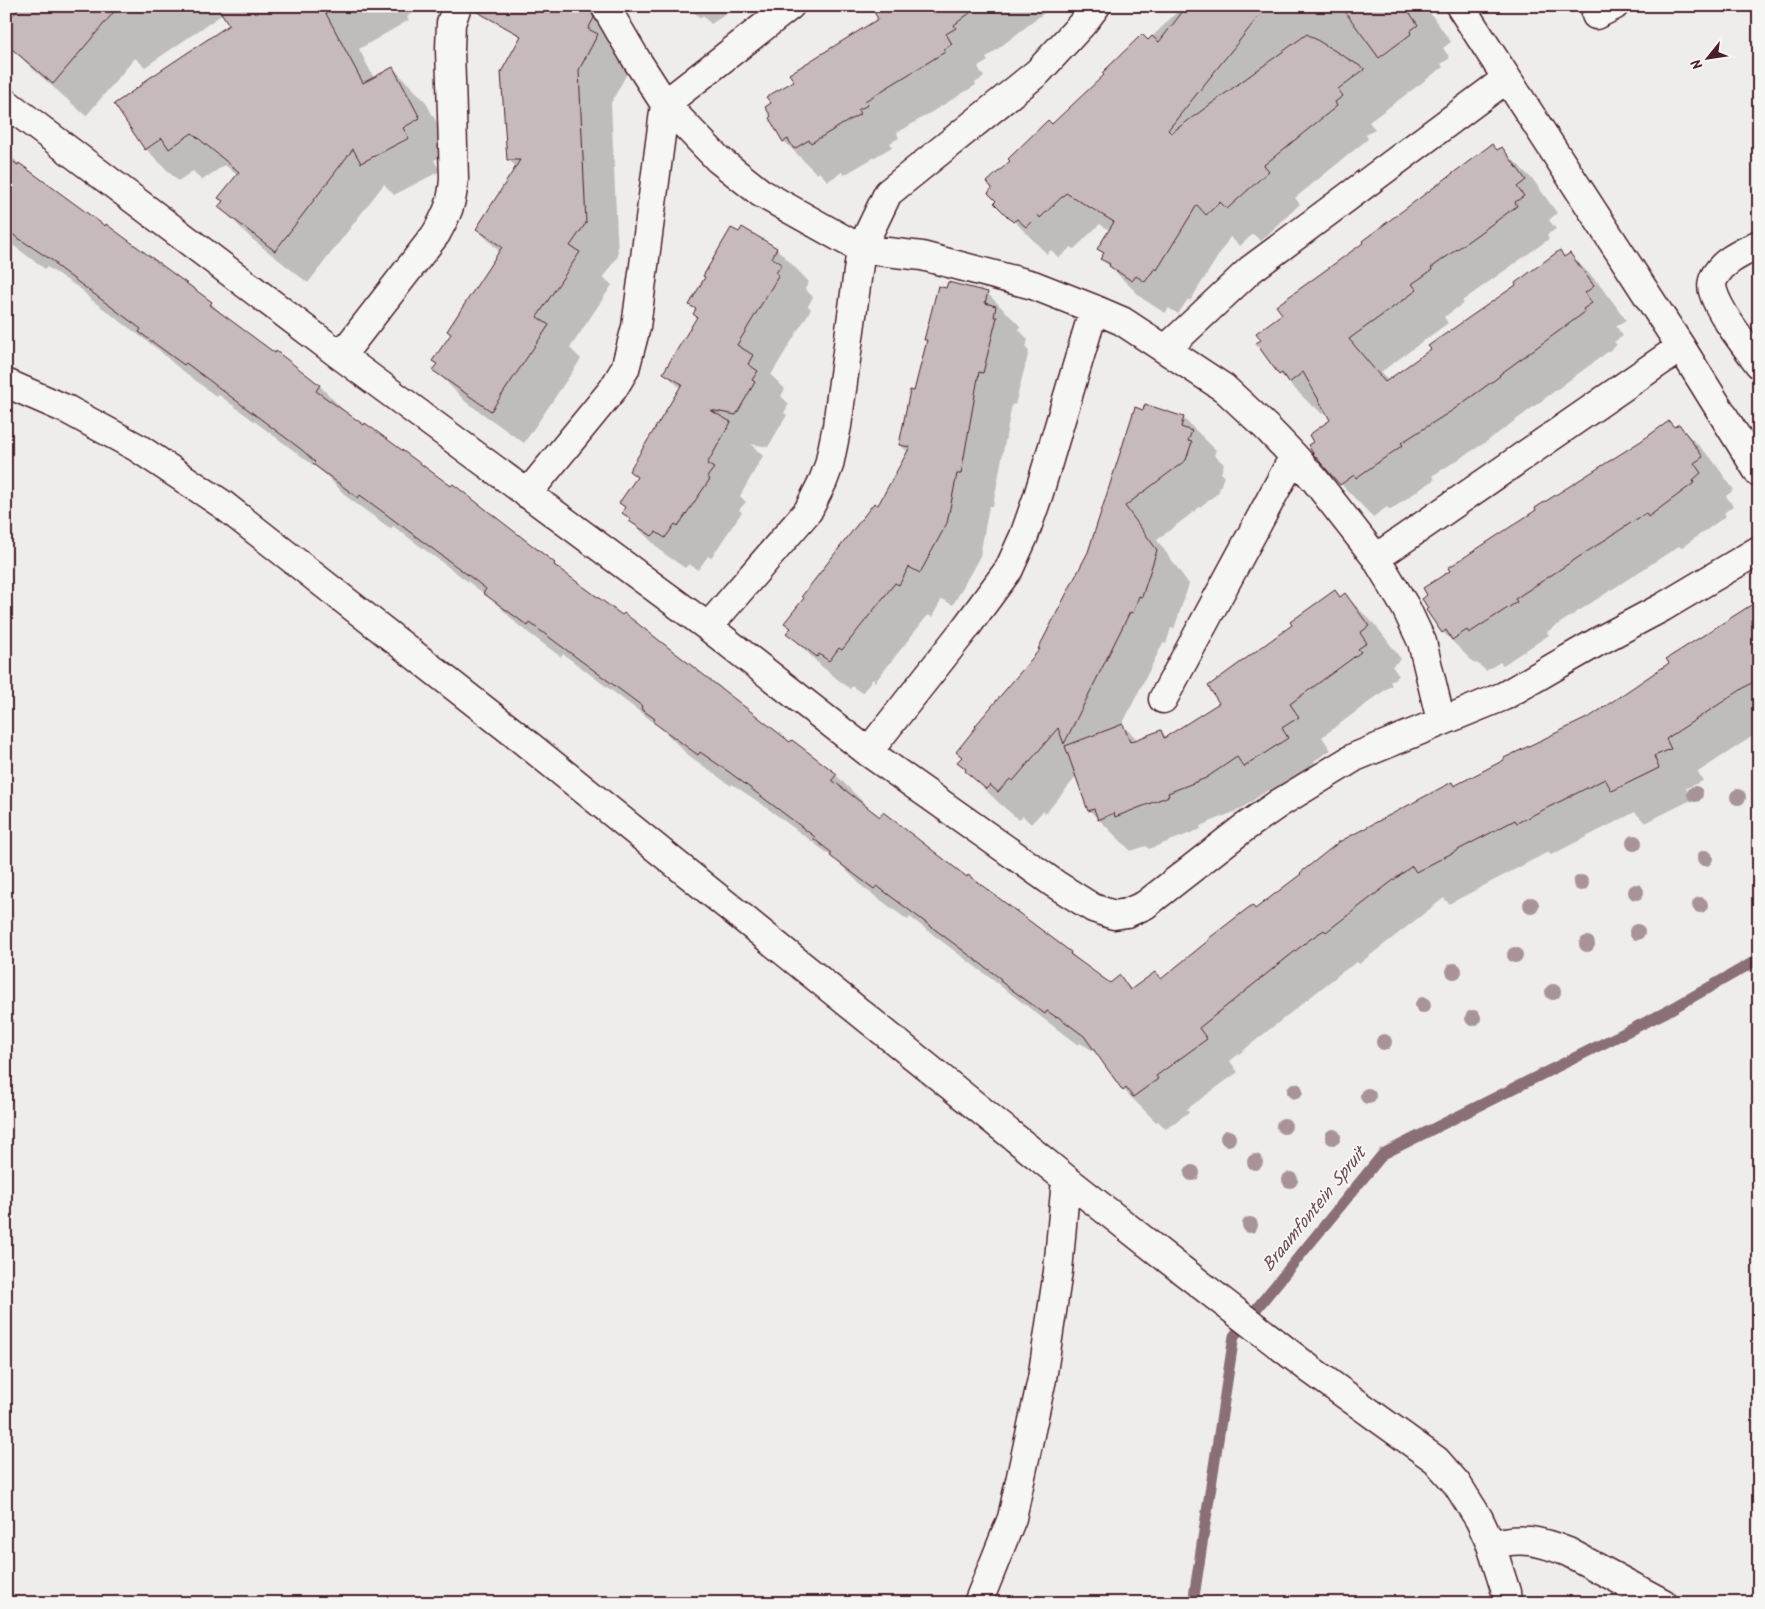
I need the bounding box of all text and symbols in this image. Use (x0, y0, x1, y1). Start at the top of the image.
north arrow (1682, 32, 1732, 82)
text: N (1686, 55, 1709, 73)
water label: Braamfontein Spruit (1255, 1139, 1376, 1279)

